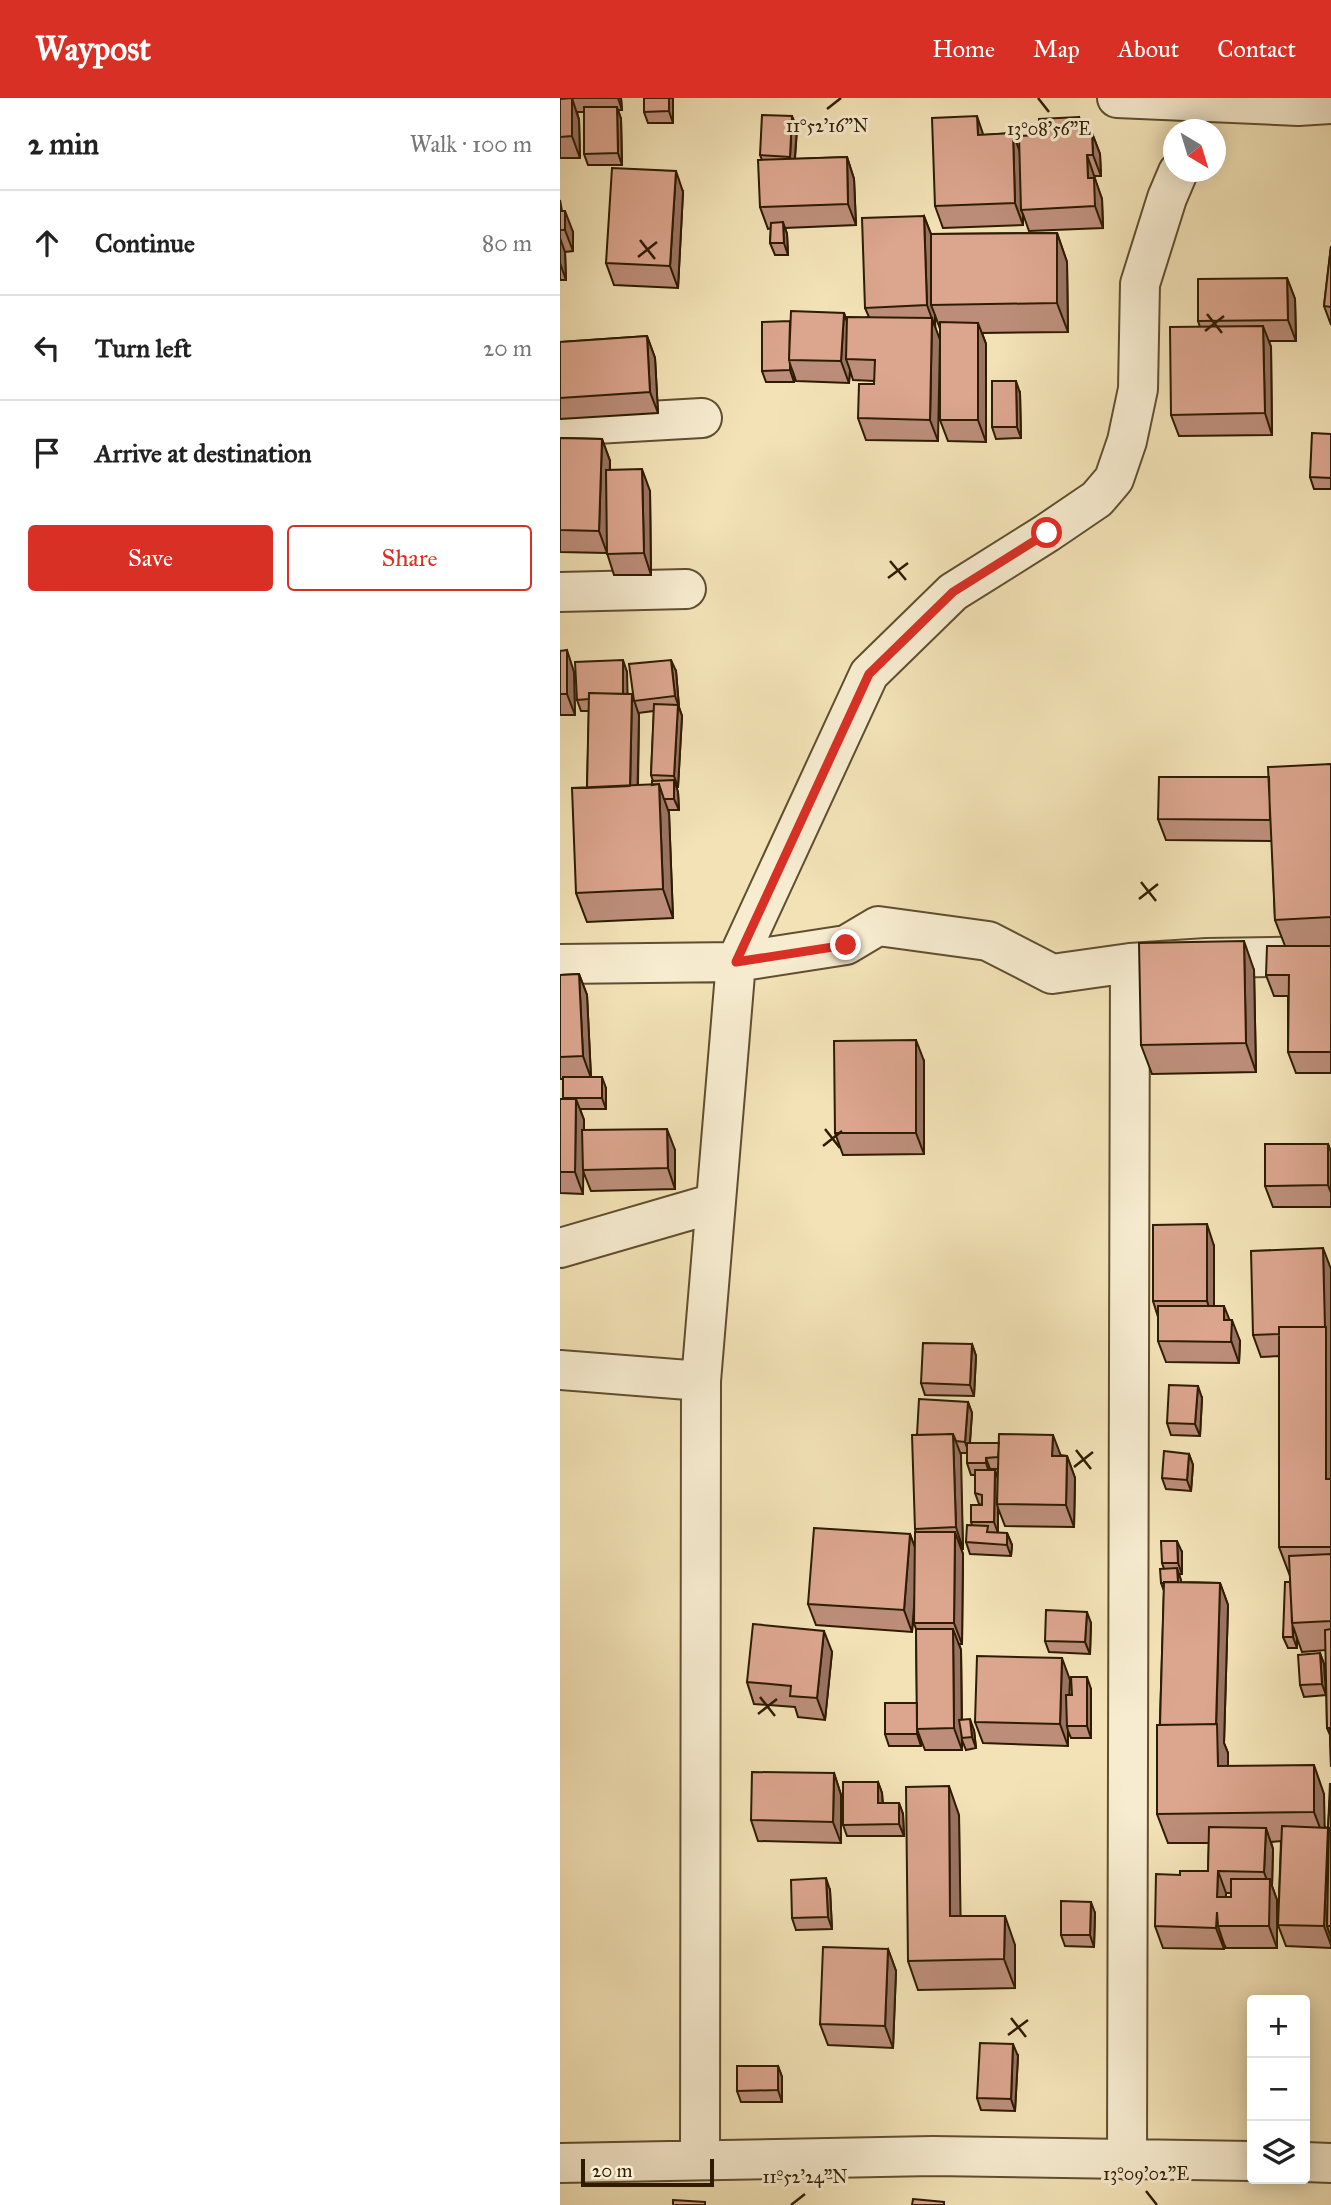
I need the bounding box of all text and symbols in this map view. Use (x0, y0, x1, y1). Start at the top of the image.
text: Waypost (35, 29, 151, 69)
text: Home (932, 34, 995, 64)
text: Map (1033, 34, 1080, 64)
text: About (1118, 34, 1179, 64)
text: Contact (1217, 34, 1296, 64)
text: 11°52'16"N (786, 115, 868, 137)
text: 13°08'56"E (1007, 118, 1091, 140)
north arrow (1163, 119, 1226, 182)
text: 2 min (28, 126, 99, 162)
text: Walk · 100 m (410, 130, 532, 158)
icon: ahead (28, 224, 66, 262)
text: Continue (95, 227, 195, 259)
text: 80 m (482, 229, 532, 257)
icon: left (28, 329, 66, 367)
text: Turn left (95, 332, 191, 364)
text: 20 m (483, 334, 532, 362)
icon: arrive (28, 434, 66, 472)
text: Arrive at destination (95, 437, 312, 469)
route start (1031, 517, 1062, 548)
button: Save (28, 525, 273, 591)
button: Share (287, 525, 532, 591)
route end (830, 929, 861, 960)
map controls (1247, 1995, 1310, 2184)
button: + (1247, 1995, 1310, 2058)
button: − (1247, 2058, 1310, 2121)
button: layers (1247, 2121, 1310, 2184)
scale bar (581, 2156, 714, 2188)
text: 20 m (592, 2159, 633, 2182)
text: 13°09'02"E (1103, 2163, 1189, 2185)
text: 11°52'24"N (762, 2166, 848, 2188)

